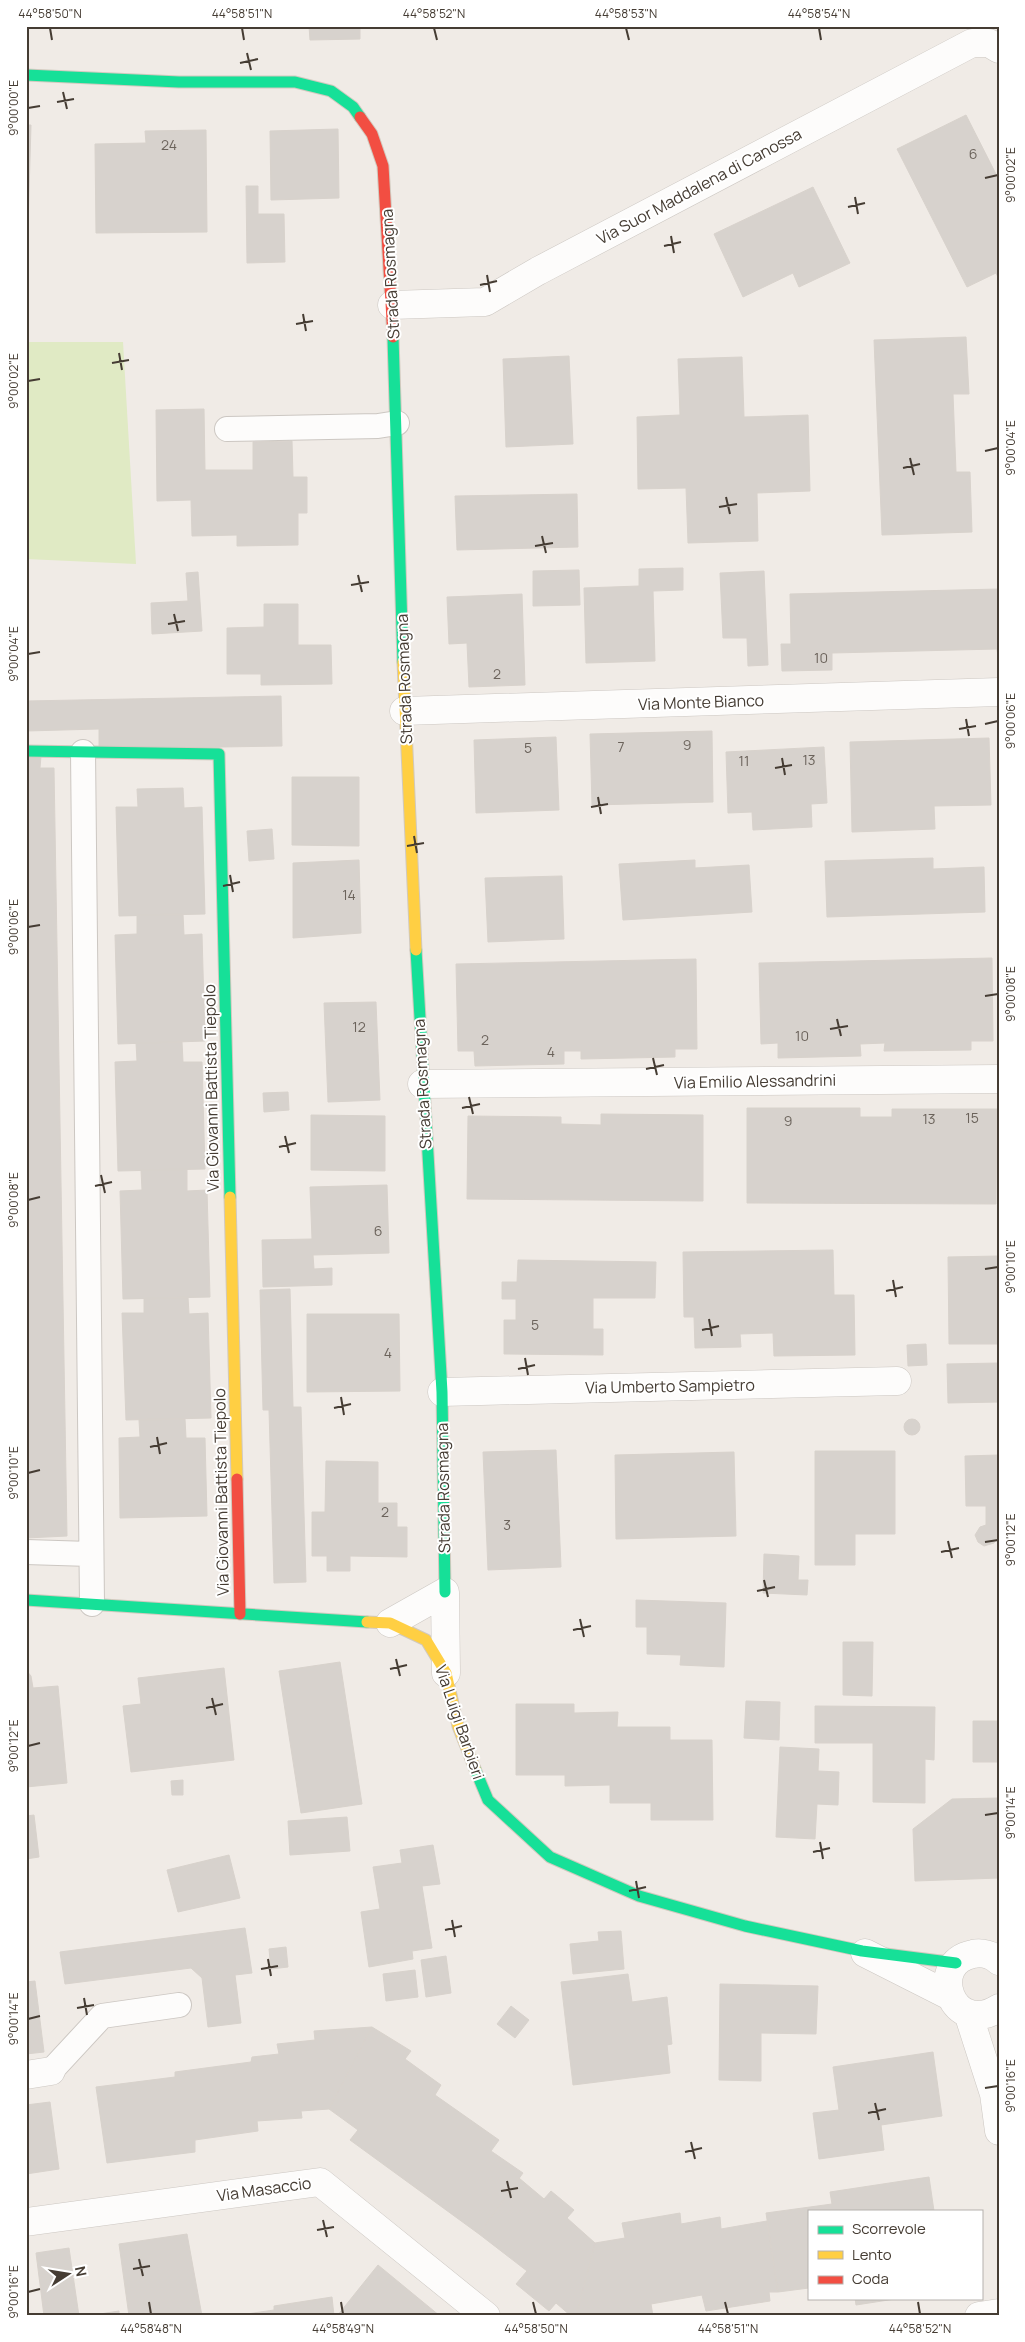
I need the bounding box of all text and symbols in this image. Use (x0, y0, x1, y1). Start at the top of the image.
text: 44°58'50"N (18, 5, 82, 22)
text: 44°58'51"N (212, 5, 272, 22)
text: 44°58'52"N (403, 5, 465, 22)
text: 44°58'53"N (595, 5, 657, 22)
text: 44°58'54"N (788, 5, 850, 22)
text: 9°00'00"E (5, 80, 22, 136)
street label: Via Suor Maddalena di Canossa (593, 123, 805, 249)
house number: 24 (161, 135, 177, 154)
house number: 6 (969, 144, 977, 163)
text: 9°00'02"E (1002, 147, 1019, 203)
street label: Strada Rosmagna (376, 208, 404, 340)
text: 9°00'02"E (5, 353, 22, 409)
text: 9°00'04"E (1002, 420, 1019, 476)
street label: Strada Rosmagna (391, 613, 417, 745)
text: 9°00'04"E (5, 626, 22, 682)
house number: 10 (814, 648, 828, 667)
house number: 2 (493, 664, 501, 683)
street label: Via Monte Bianco (638, 689, 764, 715)
text: 9°00'06"E (1002, 693, 1019, 749)
house number: 9 (683, 735, 691, 754)
house number: 7 (617, 737, 625, 756)
house number: 5 (524, 738, 532, 757)
house number: 13 (802, 750, 816, 769)
house number: 11 (739, 751, 749, 770)
house number: 14 (342, 885, 356, 904)
text: 9°00'06"E (5, 899, 22, 955)
text: 9°00'08"E (1002, 966, 1019, 1022)
street label: Via Giovanni Battista Tiepolo (198, 984, 224, 1192)
house number: 12 (352, 1017, 366, 1036)
street label: Strada Rosmagna (408, 1018, 436, 1150)
house number: 10 (795, 1026, 809, 1045)
house number: 2 (481, 1030, 489, 1049)
house number: 4 (547, 1042, 555, 1061)
street label: Via Emilio Alessandrini (674, 1069, 836, 1093)
house number: 15 (965, 1108, 979, 1127)
house number: 13 (922, 1109, 936, 1128)
house number: 9 (784, 1111, 792, 1130)
text: 9°00'08"E (5, 1172, 22, 1228)
house number: 6 (374, 1221, 382, 1240)
text: 9°00'10"E (1002, 1240, 1019, 1294)
house number: 5 (531, 1315, 539, 1334)
house number: 4 (384, 1343, 392, 1362)
street label: Via Umberto Sampietro (585, 1374, 755, 1398)
street label: Via Giovanni Battista Tiepolo (208, 1388, 234, 1596)
street label: Strada Rosmagna (431, 1423, 455, 1553)
text: 9°00'10"E (5, 1446, 22, 1500)
house number: 2 (381, 1502, 389, 1521)
text: 9°00'12"E (1002, 1513, 1019, 1567)
house number: 3 (503, 1515, 511, 1534)
street label: Via Luigi Barbieri (430, 1662, 490, 1782)
text: 9°00'12"E (5, 1719, 22, 1773)
text: 9°00'14"E (1002, 1786, 1019, 1840)
text: 9°00'14"E (5, 1992, 22, 2046)
text: 9°00'16"E (1002, 2059, 1019, 2113)
street label: Via Masaccio (215, 2171, 313, 2207)
legend (808, 2210, 982, 2300)
text: Scorrevole (852, 2218, 926, 2239)
text: Lento (852, 2244, 892, 2265)
north arrow (42, 2250, 92, 2300)
text: N (71, 2264, 92, 2278)
text: 9°00'16"E (5, 2265, 22, 2319)
text: Coda (852, 2268, 889, 2289)
text: 44°58'48"N (120, 2320, 182, 2337)
text: 44°58'49"N (312, 2320, 374, 2337)
text: 44°58'50"N (504, 2320, 568, 2337)
text: 44°58'51"N (698, 2320, 758, 2337)
text: 44°58'52"N (889, 2320, 951, 2337)

